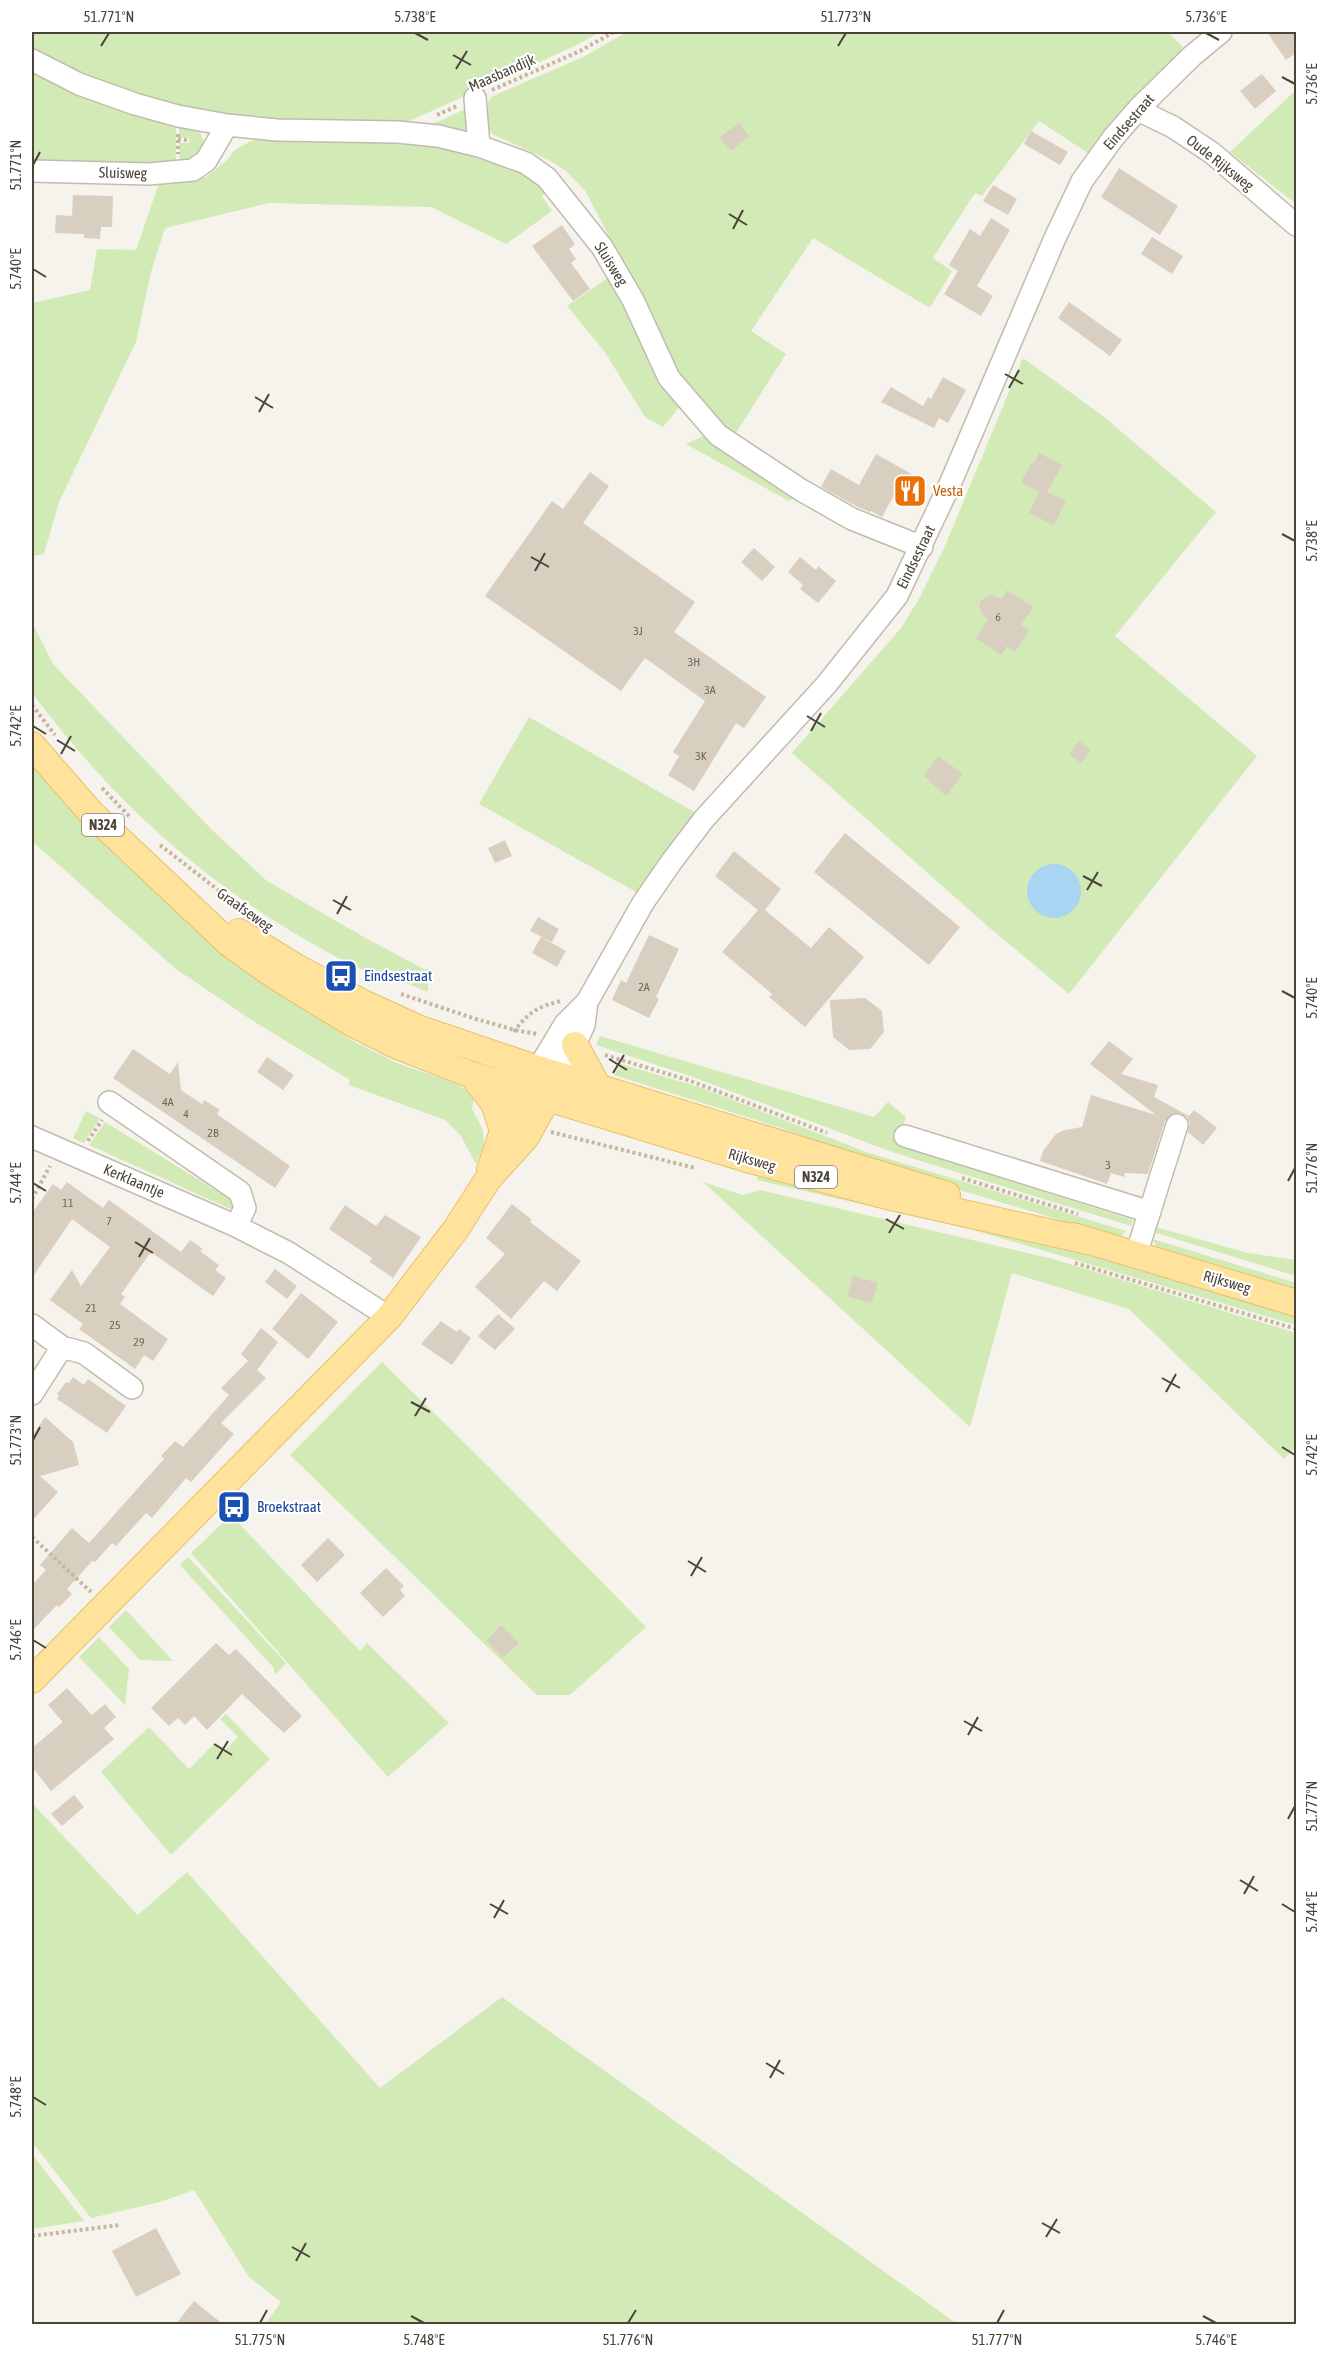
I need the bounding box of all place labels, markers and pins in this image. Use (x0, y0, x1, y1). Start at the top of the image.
restaurant icon: Vesta (892, 473, 928, 509)
place label: Vesta (933, 482, 963, 499)
bus stop icon: Eindsestraat (323, 958, 359, 994)
place label: Eindsestraat (364, 967, 432, 984)
bus stop icon: Broekstraat (216, 1489, 252, 1525)
place label: Broekstraat (257, 1498, 321, 1515)

